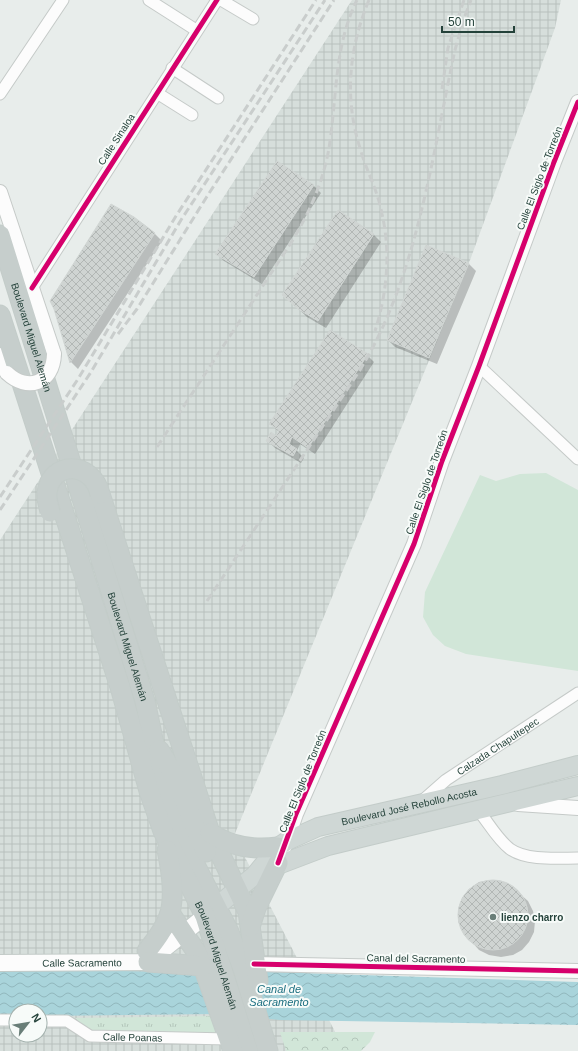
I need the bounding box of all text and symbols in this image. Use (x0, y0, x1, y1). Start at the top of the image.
scale bar (442, 8, 514, 34)
text: 50 m (448, 15, 475, 29)
street label: Calle Sinaloa (96, 111, 137, 167)
street label: Calle El Siglo de Torreón (515, 125, 564, 231)
street label: Boulevard Miguel Alemán (9, 281, 53, 393)
street label: Calle El Siglo de Torreón (403, 428, 450, 536)
street label: Boulevard Miguel Alemán (105, 591, 150, 703)
street label: Calzada Chapultepec (455, 716, 541, 777)
street label: Calle El Siglo de Torreón (277, 728, 328, 834)
street label: Boulevard José Rebollo Acosta (340, 786, 478, 828)
street label: Boulevard Miguel Alemán (193, 900, 239, 1011)
marker: lienzo charro (488, 912, 498, 922)
place label: lienzo charro (501, 912, 563, 923)
street label: Canal del Sacramento (366, 952, 466, 965)
street label: Calle Sacramento (42, 957, 122, 969)
water label: Canal de Sacramento (249, 983, 309, 1008)
north arrow (8, 1003, 48, 1043)
text: N (29, 1011, 44, 1024)
street label: Calle Poanas (103, 1031, 162, 1044)

